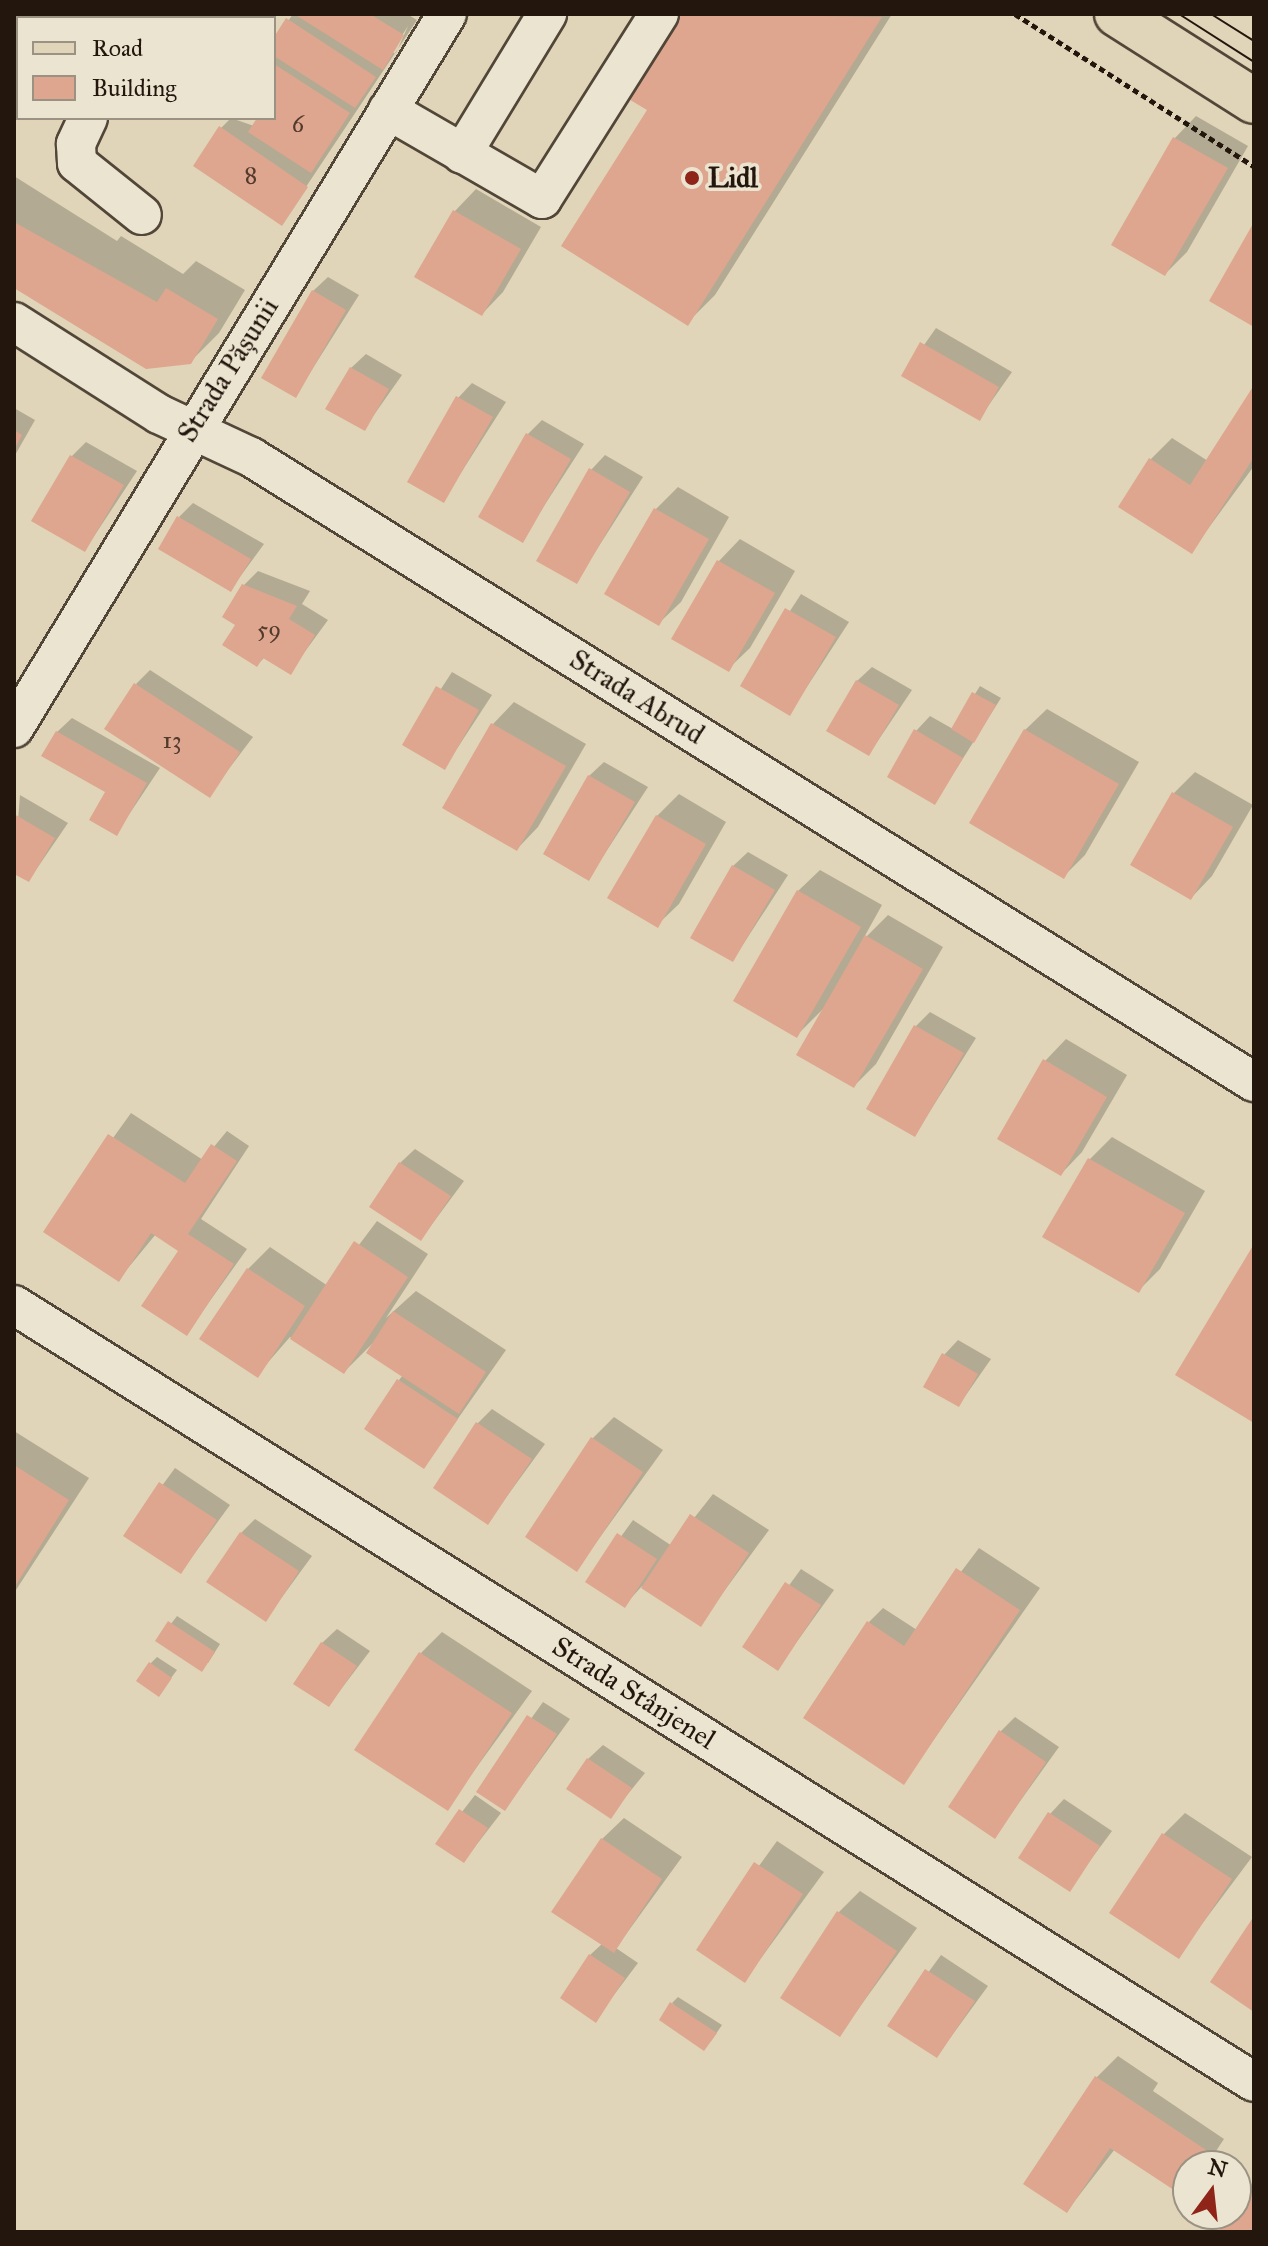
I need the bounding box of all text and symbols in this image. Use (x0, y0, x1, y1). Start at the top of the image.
legend (16, 16, 276, 120)
text: Road (92, 33, 143, 63)
text: Building (92, 73, 177, 103)
house number: 6 (292, 111, 304, 139)
place label: Lidl (708, 161, 758, 195)
house number: 8 (245, 162, 257, 190)
marker: Lidl (683, 169, 701, 187)
street label: Strada Pășunii (170, 292, 286, 448)
house number: 59 (257, 616, 281, 644)
street label: Strada Abrud (564, 642, 710, 752)
house number: 13 (162, 727, 182, 755)
street label: Strada Stânjenel (546, 1629, 722, 1757)
north arrow (1172, 2150, 1252, 2230)
text: N (1205, 2153, 1230, 2184)

